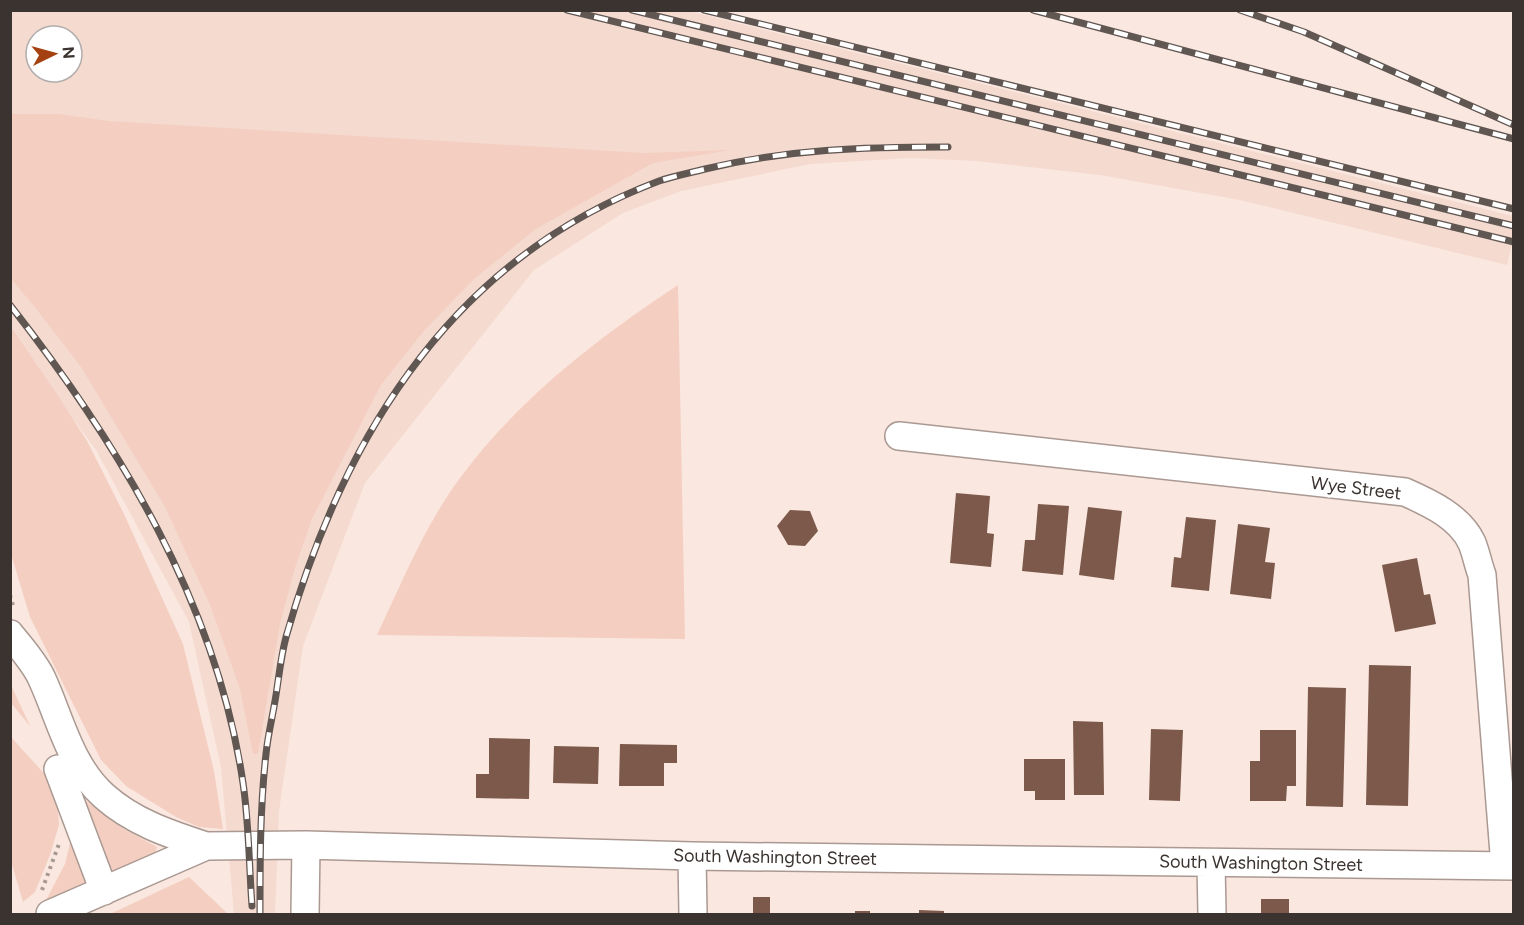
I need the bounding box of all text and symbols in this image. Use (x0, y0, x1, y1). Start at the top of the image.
north arrow (24, 24, 84, 84)
text: N (58, 46, 78, 60)
street label: Wye Street (1309, 472, 1403, 504)
street label: South Washington Street (673, 844, 877, 870)
street label: South Washington Street (1159, 850, 1363, 876)

